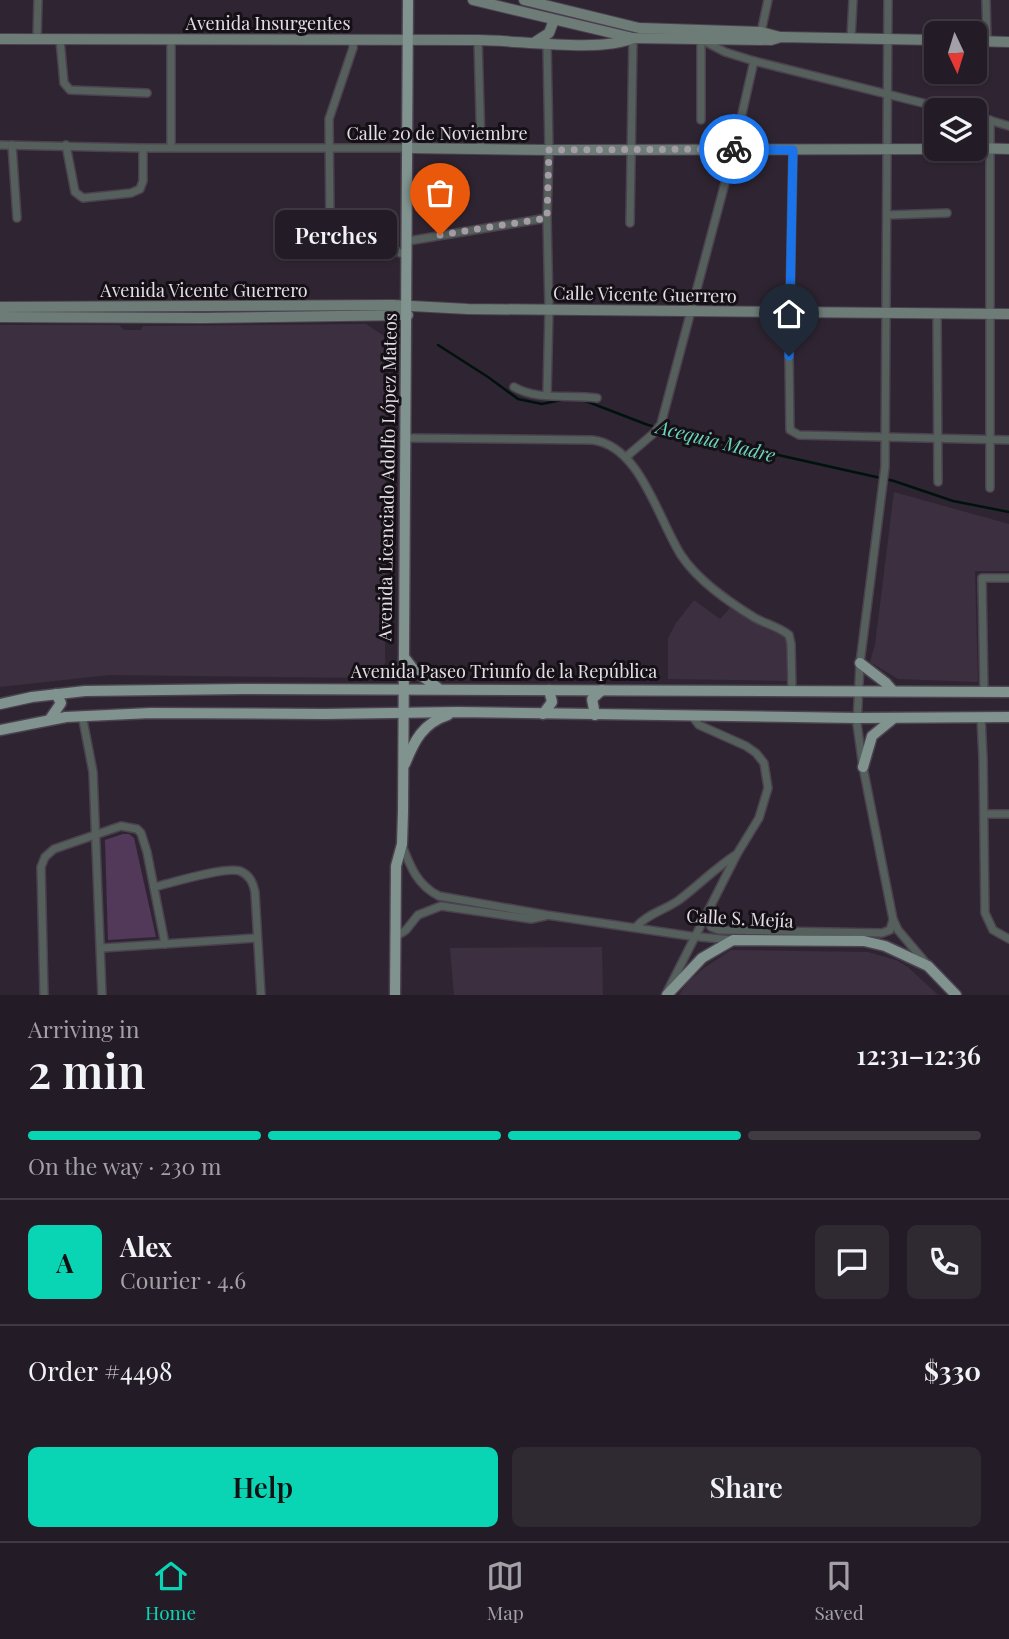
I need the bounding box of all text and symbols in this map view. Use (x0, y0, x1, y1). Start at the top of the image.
street label: Avenida Insurgentes (185, 11, 350, 35)
north arrow (924, 21, 987, 84)
map controls (924, 21, 987, 161)
button: layers (924, 98, 987, 161)
courier (699, 114, 769, 184)
street label: Calle 20 de Noviembre (346, 121, 528, 145)
icon: bike (715, 130, 753, 168)
pin (410, 163, 470, 235)
icon: bag (421, 174, 459, 212)
callout: Perches (276, 210, 398, 260)
text: Perches (294, 219, 378, 250)
street label: Avenida Vicente Guerrero (99, 278, 308, 302)
street label: Calle Vicente Guerrero (553, 280, 737, 308)
pin (759, 284, 819, 356)
icon: home (770, 295, 808, 333)
street label: Avenida Licenciado Adolfo López Mateos (372, 313, 402, 642)
water label: Acequia Madre (652, 412, 778, 467)
street label: Avenida Paseo Triunfo de la República (350, 659, 657, 683)
street label: Calle S. Mejía (686, 903, 794, 933)
text: Arriving in (28, 1013, 140, 1044)
text: 12:31–12:36 (856, 1037, 981, 1072)
text: 2 min (28, 1039, 146, 1101)
text: On the way · 230 m (28, 1150, 221, 1181)
button: chat (815, 1225, 889, 1299)
button: phone (907, 1225, 981, 1299)
text: Alex (120, 1229, 172, 1264)
text: A (56, 1245, 74, 1280)
text: Courier · 4.6 (120, 1264, 246, 1295)
text: Order #4498 (28, 1353, 173, 1388)
text: $330 (924, 1353, 981, 1388)
button: Help (28, 1447, 498, 1527)
button: Share (512, 1447, 981, 1527)
tab: Home (145, 1557, 196, 1625)
tab: Map (486, 1557, 524, 1625)
tab: Saved (814, 1557, 864, 1625)

